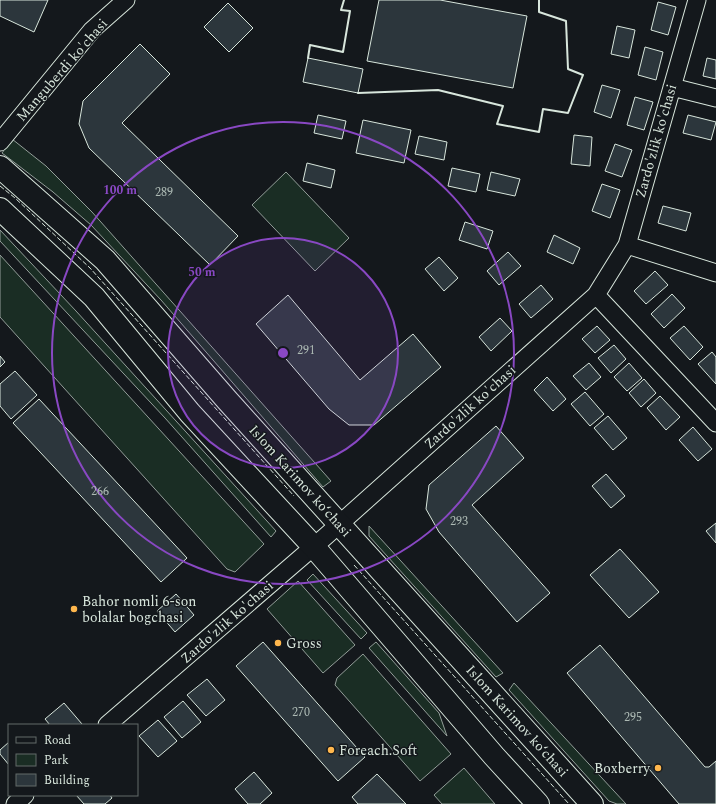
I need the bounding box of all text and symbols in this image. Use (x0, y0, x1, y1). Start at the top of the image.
street label: Manguberdi ko'chasi (11, 14, 113, 126)
street label: Zardo'zlik ko'chasi (630, 82, 682, 200)
text: 100 m (103, 181, 137, 200)
house number: 289 (155, 183, 173, 202)
text: 50 m (188, 263, 216, 282)
house number: 291 (297, 341, 315, 360)
centre of rings (276, 346, 290, 360)
street label: Zardo'zlik ko'chasi (419, 360, 521, 454)
street label: Islom Karimov ko‘chasi (244, 420, 356, 542)
house number: 266 (91, 482, 109, 501)
house number: 293 (450, 512, 468, 531)
street label: Zardo'zlik ko'chasi (176, 576, 278, 668)
place label: Bahor nomli 6-son bolalar bogchasi (82, 591, 197, 628)
marker: Bahor nomli 6-son bolalar bogchasi (69, 604, 79, 614)
place label: Gross (286, 633, 322, 654)
marker: Gross (273, 638, 283, 648)
street label: Islom Karimov ko‘chasi (461, 660, 573, 782)
house number: 270 (292, 703, 310, 722)
house number: 295 (624, 708, 642, 727)
legend (8, 724, 138, 796)
text: Road (44, 731, 71, 750)
place label: Foreach.Soft (339, 740, 418, 761)
marker: Foreach.Soft (326, 745, 336, 755)
text: Park (44, 751, 69, 770)
place label: Boxberry (594, 758, 651, 779)
marker: Boxberry (653, 763, 663, 773)
text: Building (44, 771, 90, 790)

